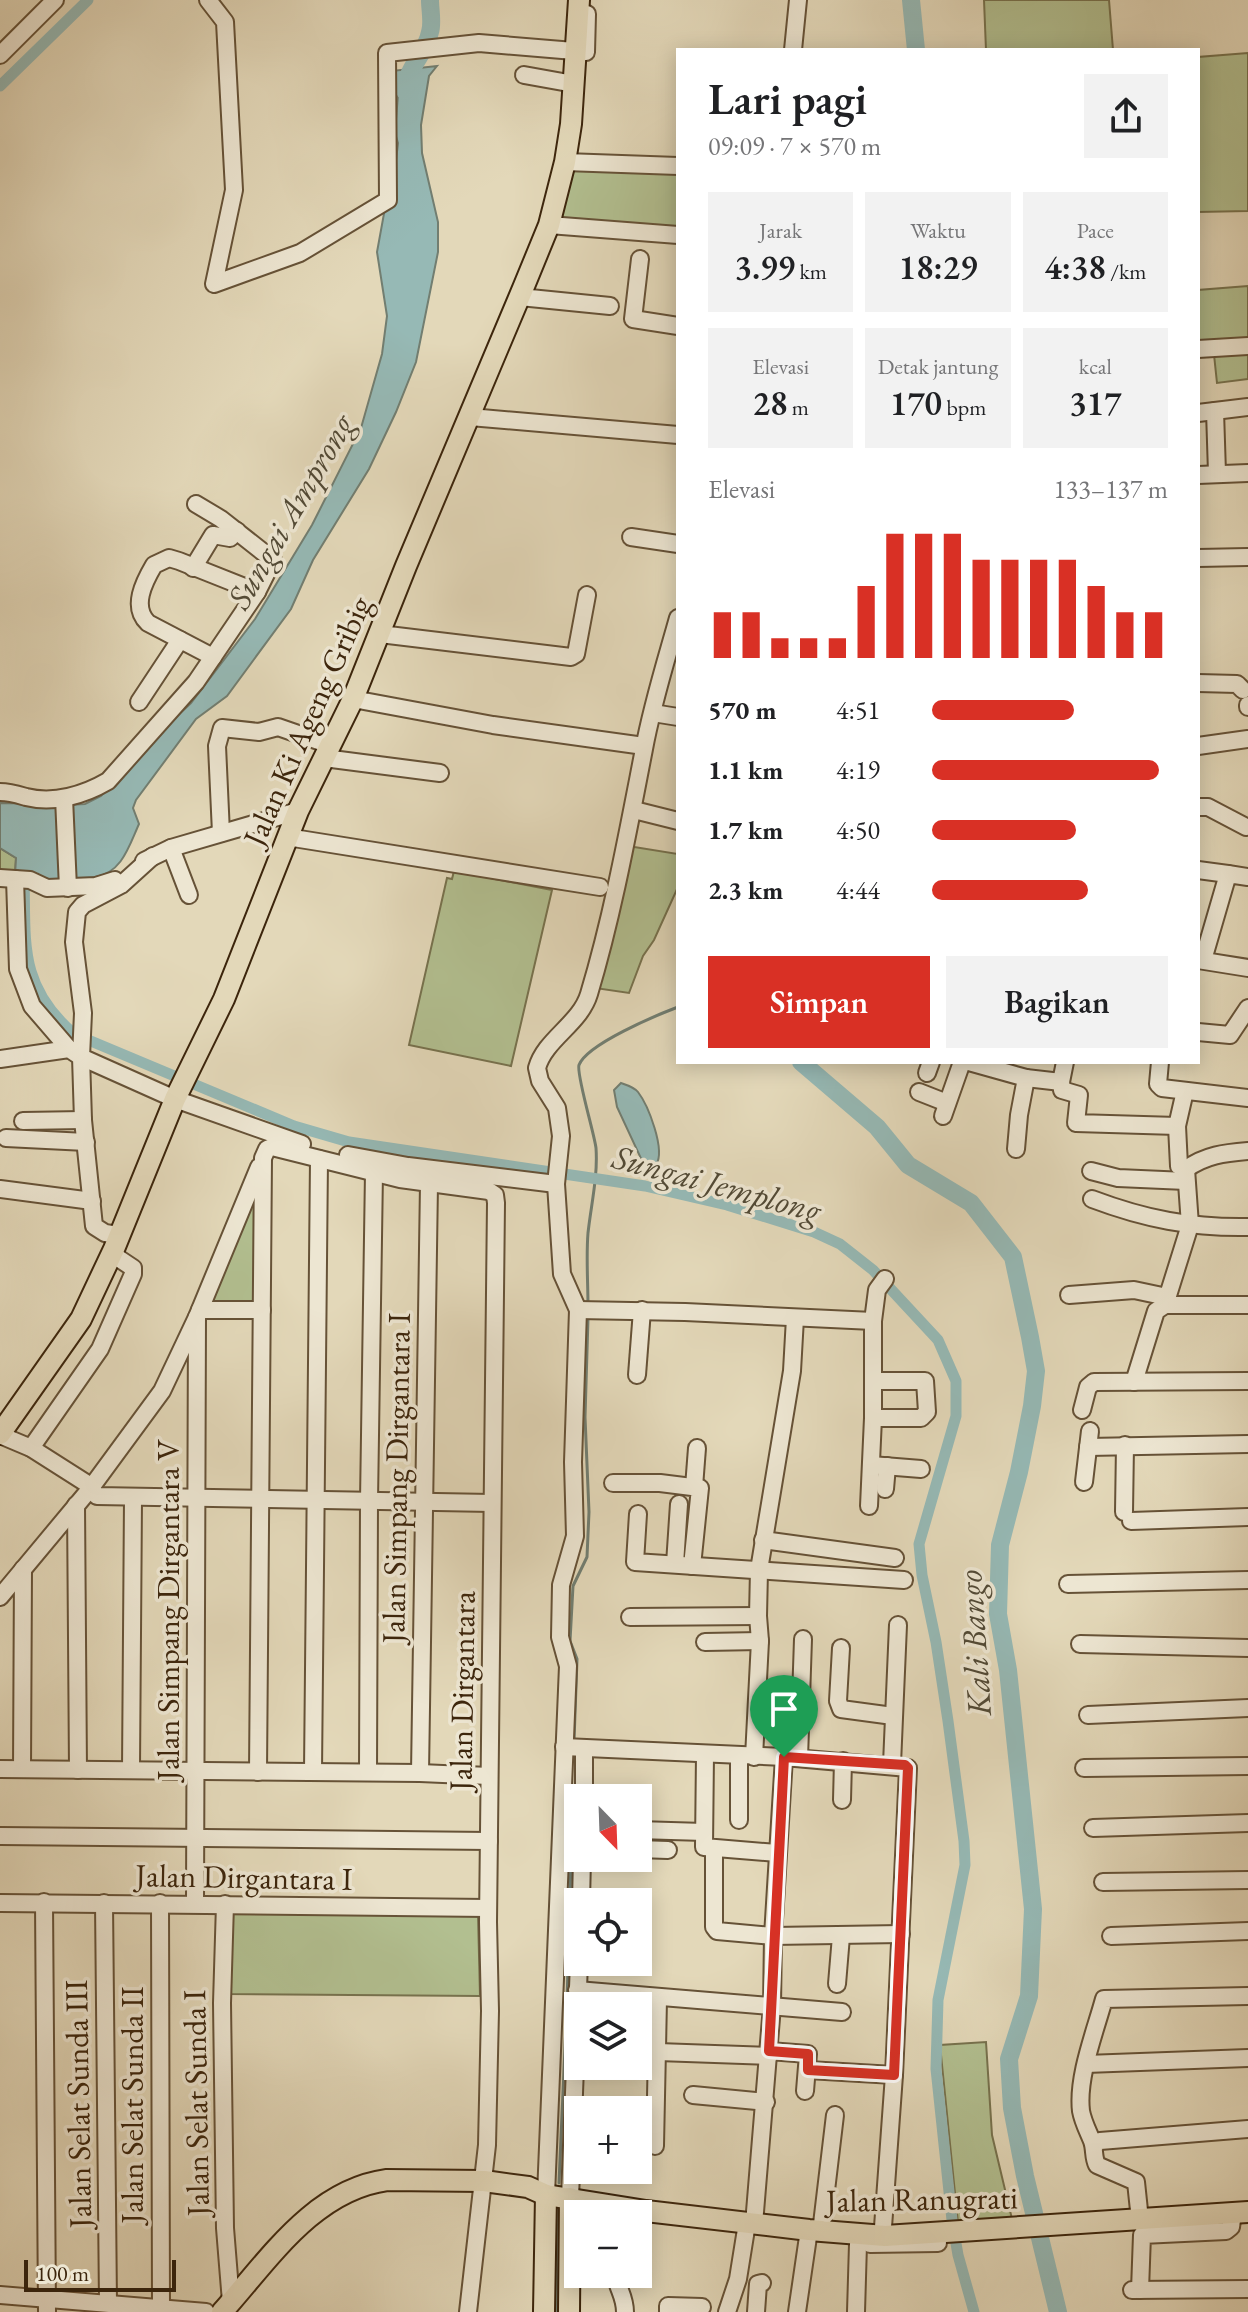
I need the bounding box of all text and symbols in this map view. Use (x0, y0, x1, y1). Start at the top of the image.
text: Lari pagi (708, 70, 867, 127)
button: share (1084, 74, 1168, 158)
text: 09:09 · 7 × 570 m (708, 129, 881, 163)
text: Jarak (759, 216, 802, 245)
text: Waktu (910, 216, 966, 245)
text: Pace (1077, 216, 1114, 245)
text: 3.99 (734, 245, 795, 289)
text: 18:29 (899, 245, 977, 289)
text: 4:38 (1044, 245, 1106, 289)
text: km (795, 257, 827, 286)
text: /km (1106, 257, 1146, 286)
text: Elevasi (752, 352, 809, 381)
text: Detak jantung (878, 352, 998, 381)
text: kcal (1079, 352, 1112, 381)
text: 28 (752, 381, 787, 425)
text: 170 (890, 381, 942, 425)
text: 317 (1069, 381, 1121, 425)
text: m (787, 393, 809, 422)
text: bpm (942, 393, 986, 422)
water label: Sungai Amprong (216, 405, 364, 617)
text: Elevasi (708, 472, 775, 506)
text: 133–137 m (1053, 472, 1168, 506)
street label: Jalan Ki Ageng Gribig (232, 588, 381, 855)
text: 570 m (708, 693, 776, 727)
text: 4:51 (836, 693, 880, 727)
text: 1.1 km (708, 753, 783, 787)
text: 4:19 (836, 753, 880, 787)
text: 1.7 km (708, 813, 783, 847)
text: 4:50 (836, 813, 880, 847)
text: 2.3 km (708, 873, 783, 907)
text: 4:44 (836, 873, 880, 907)
button: Simpan (708, 956, 930, 1048)
button: Bagikan (946, 956, 1168, 1048)
water label: Sungai Jemplong (607, 1134, 827, 1232)
street label: Jalan Simpang Dirgantara I (372, 1312, 420, 1647)
street label: Jalan Simpang Dirgantara V (147, 1439, 189, 1784)
water label: Kali Bango (947, 1568, 1001, 1719)
street label: Jalan Dirgantara (439, 1590, 485, 1794)
pin (750, 1675, 818, 1757)
icon: arrive (762, 1687, 806, 1731)
north arrow (564, 1784, 652, 1872)
map controls (564, 1784, 652, 2288)
street label: Jalan Dirgantara I (132, 1854, 353, 1900)
button: locate (564, 1888, 652, 1976)
street label: Jalan Selat Sunda III (55, 1979, 101, 2231)
street label: Jalan Selat Sunda II (111, 1986, 153, 2227)
street label: Jalan Selat Sunda I (173, 1989, 219, 2220)
button: layers (564, 1992, 652, 2080)
button: + (564, 2096, 652, 2184)
street label: Jalan Ranugrati (823, 2176, 1019, 2222)
button: − (564, 2200, 652, 2288)
scale bar (24, 2256, 176, 2292)
text: 100 m (36, 2259, 89, 2288)

